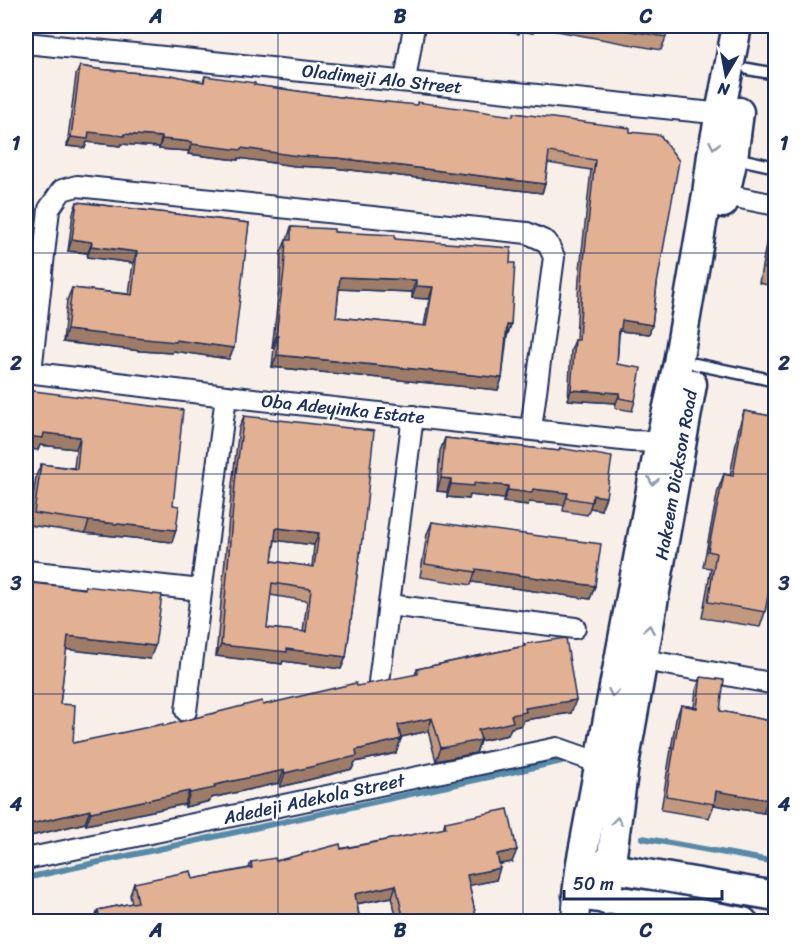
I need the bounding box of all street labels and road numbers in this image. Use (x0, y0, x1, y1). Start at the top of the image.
street label: Oladimeji Alo Street (300, 55, 464, 103)
street label: Oba Adeyinka Estate (260, 385, 426, 433)
street label: Hakeem Dickson Road (645, 386, 707, 563)
street label: Adedeji Adekola Street (219, 764, 408, 834)

